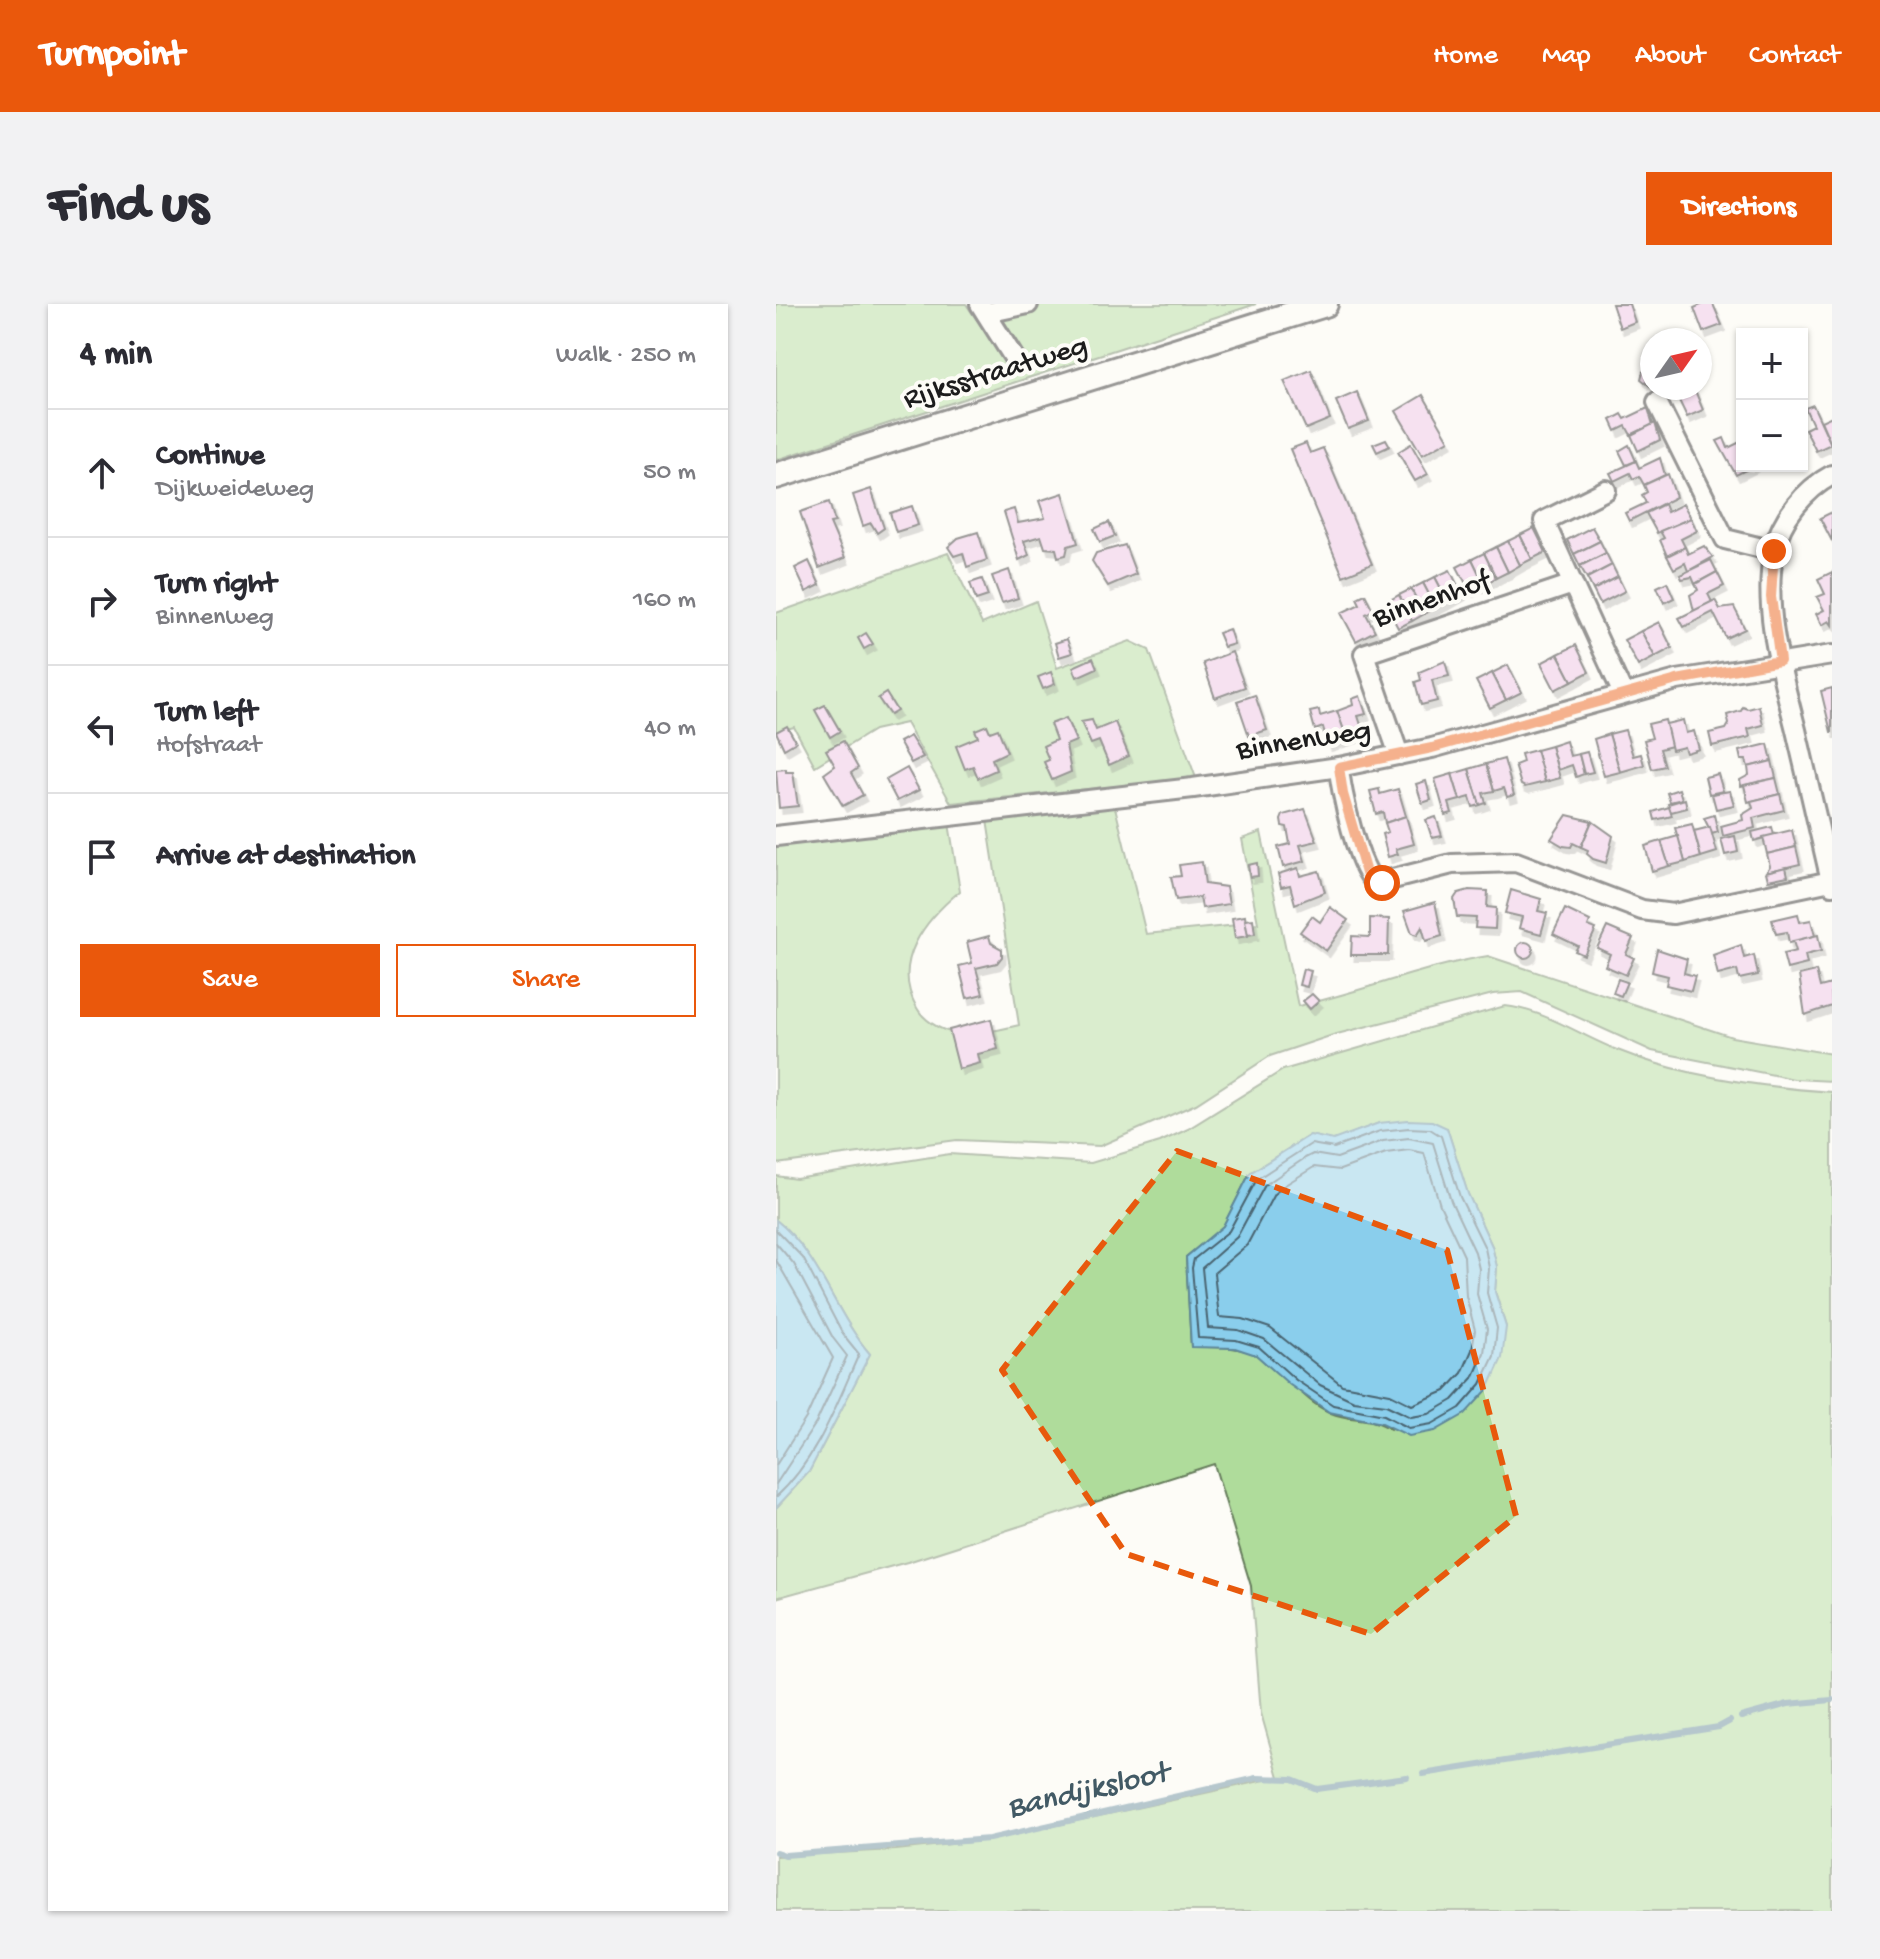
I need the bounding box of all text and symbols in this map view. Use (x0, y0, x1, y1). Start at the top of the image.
text: Turnpoint (40, 34, 184, 78)
text: Home (1433, 40, 1498, 73)
text: Map (1542, 40, 1591, 73)
text: About (1635, 40, 1705, 73)
text: Contact (1749, 40, 1840, 73)
button: Directions (1646, 172, 1832, 245)
text: Find us (48, 175, 208, 241)
north arrow (1640, 328, 1712, 400)
map controls (1736, 328, 1808, 472)
button: + (1736, 328, 1808, 400)
street label: Rijksstraatweg (900, 329, 1092, 419)
text: 4 min (80, 336, 152, 376)
text: Walk · 250 m (556, 341, 696, 372)
button: − (1736, 400, 1808, 472)
text: Continue (156, 440, 265, 475)
icon: ahead (80, 451, 124, 495)
text: 50 m (643, 458, 696, 489)
text: Dijkweideweg (156, 475, 314, 506)
route end (1756, 533, 1792, 569)
street label: Binnenhof (1368, 564, 1498, 638)
text: Turn right (156, 568, 276, 603)
icon: right (80, 579, 124, 623)
text: 160 m (633, 586, 696, 617)
text: Binnenweg (156, 603, 274, 634)
text: Turn left (156, 696, 257, 731)
icon: left (80, 707, 124, 751)
text: 40 m (644, 714, 696, 745)
street label: Binnenweg (1233, 714, 1374, 770)
text: Hofstraat (156, 731, 261, 762)
icon: arrive (80, 835, 124, 879)
text: Arrive at destination (156, 840, 416, 875)
route start (1364, 865, 1400, 901)
button: Save (80, 944, 380, 1017)
button: Share (396, 944, 696, 1017)
water label: Bandijksloot (1004, 1754, 1177, 1829)

